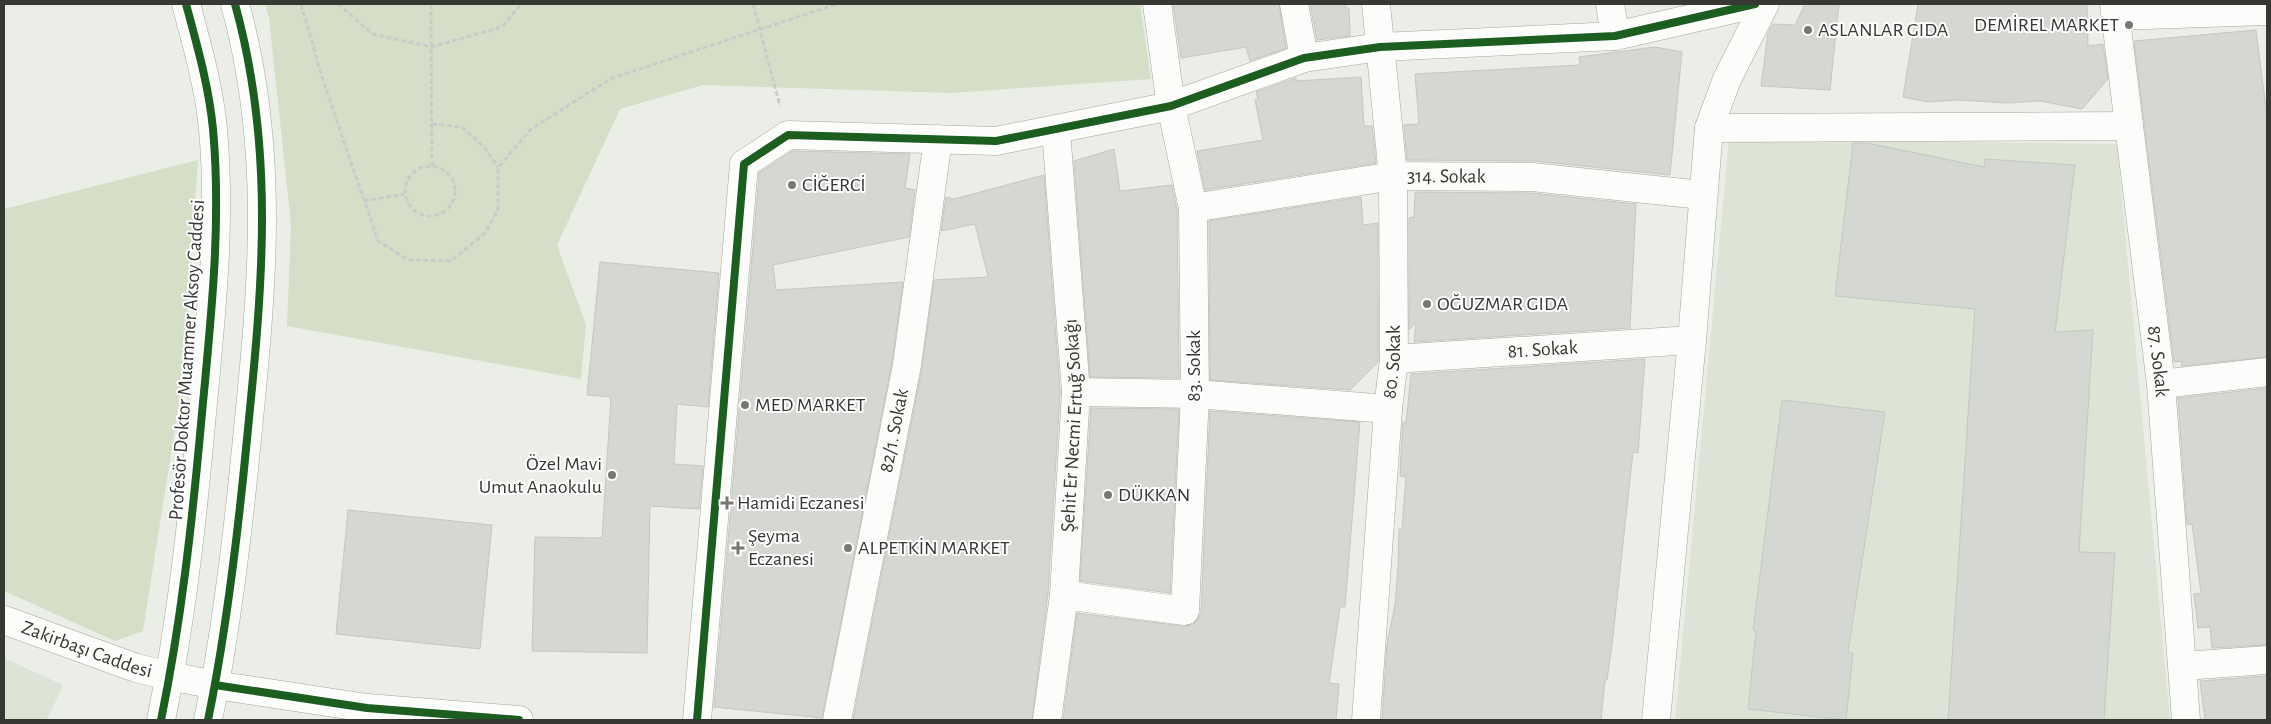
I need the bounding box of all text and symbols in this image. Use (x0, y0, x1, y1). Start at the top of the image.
place label: DEMİREL MARKET (1974, 15, 2119, 35)
marker: DEMİREL MARKET (2123, 19, 2135, 31)
place label: ASLANLAR GIDA (1818, 20, 1949, 40)
marker: ASLANLAR GIDA (1802, 24, 1814, 36)
street label: 314. Sokak (1407, 166, 1486, 187)
place label: CİĞERCİ (802, 174, 866, 195)
marker: CİĞERCİ (786, 179, 798, 191)
street label: Profesör Doktor Muammer Aksoy Caddesi (166, 199, 208, 521)
place label: OĞUZMAR GIDA (1437, 293, 1569, 314)
marker: OĞUZMAR GIDA (1421, 298, 1433, 310)
street label: Şehit Er Necmi Ertuğ Sokağı (1058, 318, 1086, 533)
street label: 87. Sokak (2144, 324, 2172, 398)
street label: 80. Sokak (1379, 325, 1404, 400)
street label: 83. Sokak (1184, 330, 1204, 402)
street label: 81. Sokak (1507, 337, 1578, 362)
street label: 82/1. Sokak (876, 387, 912, 474)
place label: MED MARKET (755, 395, 866, 415)
marker: MED MARKET (739, 399, 751, 411)
place label: Özel Mavi Umut Anaokulu (479, 454, 602, 497)
marker: Özel Mavi Umut Anaokulu (606, 469, 618, 481)
place label: DÜKKAN (1118, 485, 1191, 505)
marker: DÜKKAN (1102, 489, 1114, 501)
place label: Hamidi Eczanesi (737, 493, 865, 513)
marker: Hamidi Eczanesi (721, 497, 733, 509)
place label: Şeyma Eczanesi (748, 526, 814, 569)
place label: ALPETKİN MARKET (858, 538, 1010, 558)
marker: Şeyma Eczanesi (732, 542, 744, 554)
marker: ALPETKİN MARKET (842, 542, 854, 554)
street label: Zakirbaşı Caddesi (19, 617, 154, 681)

